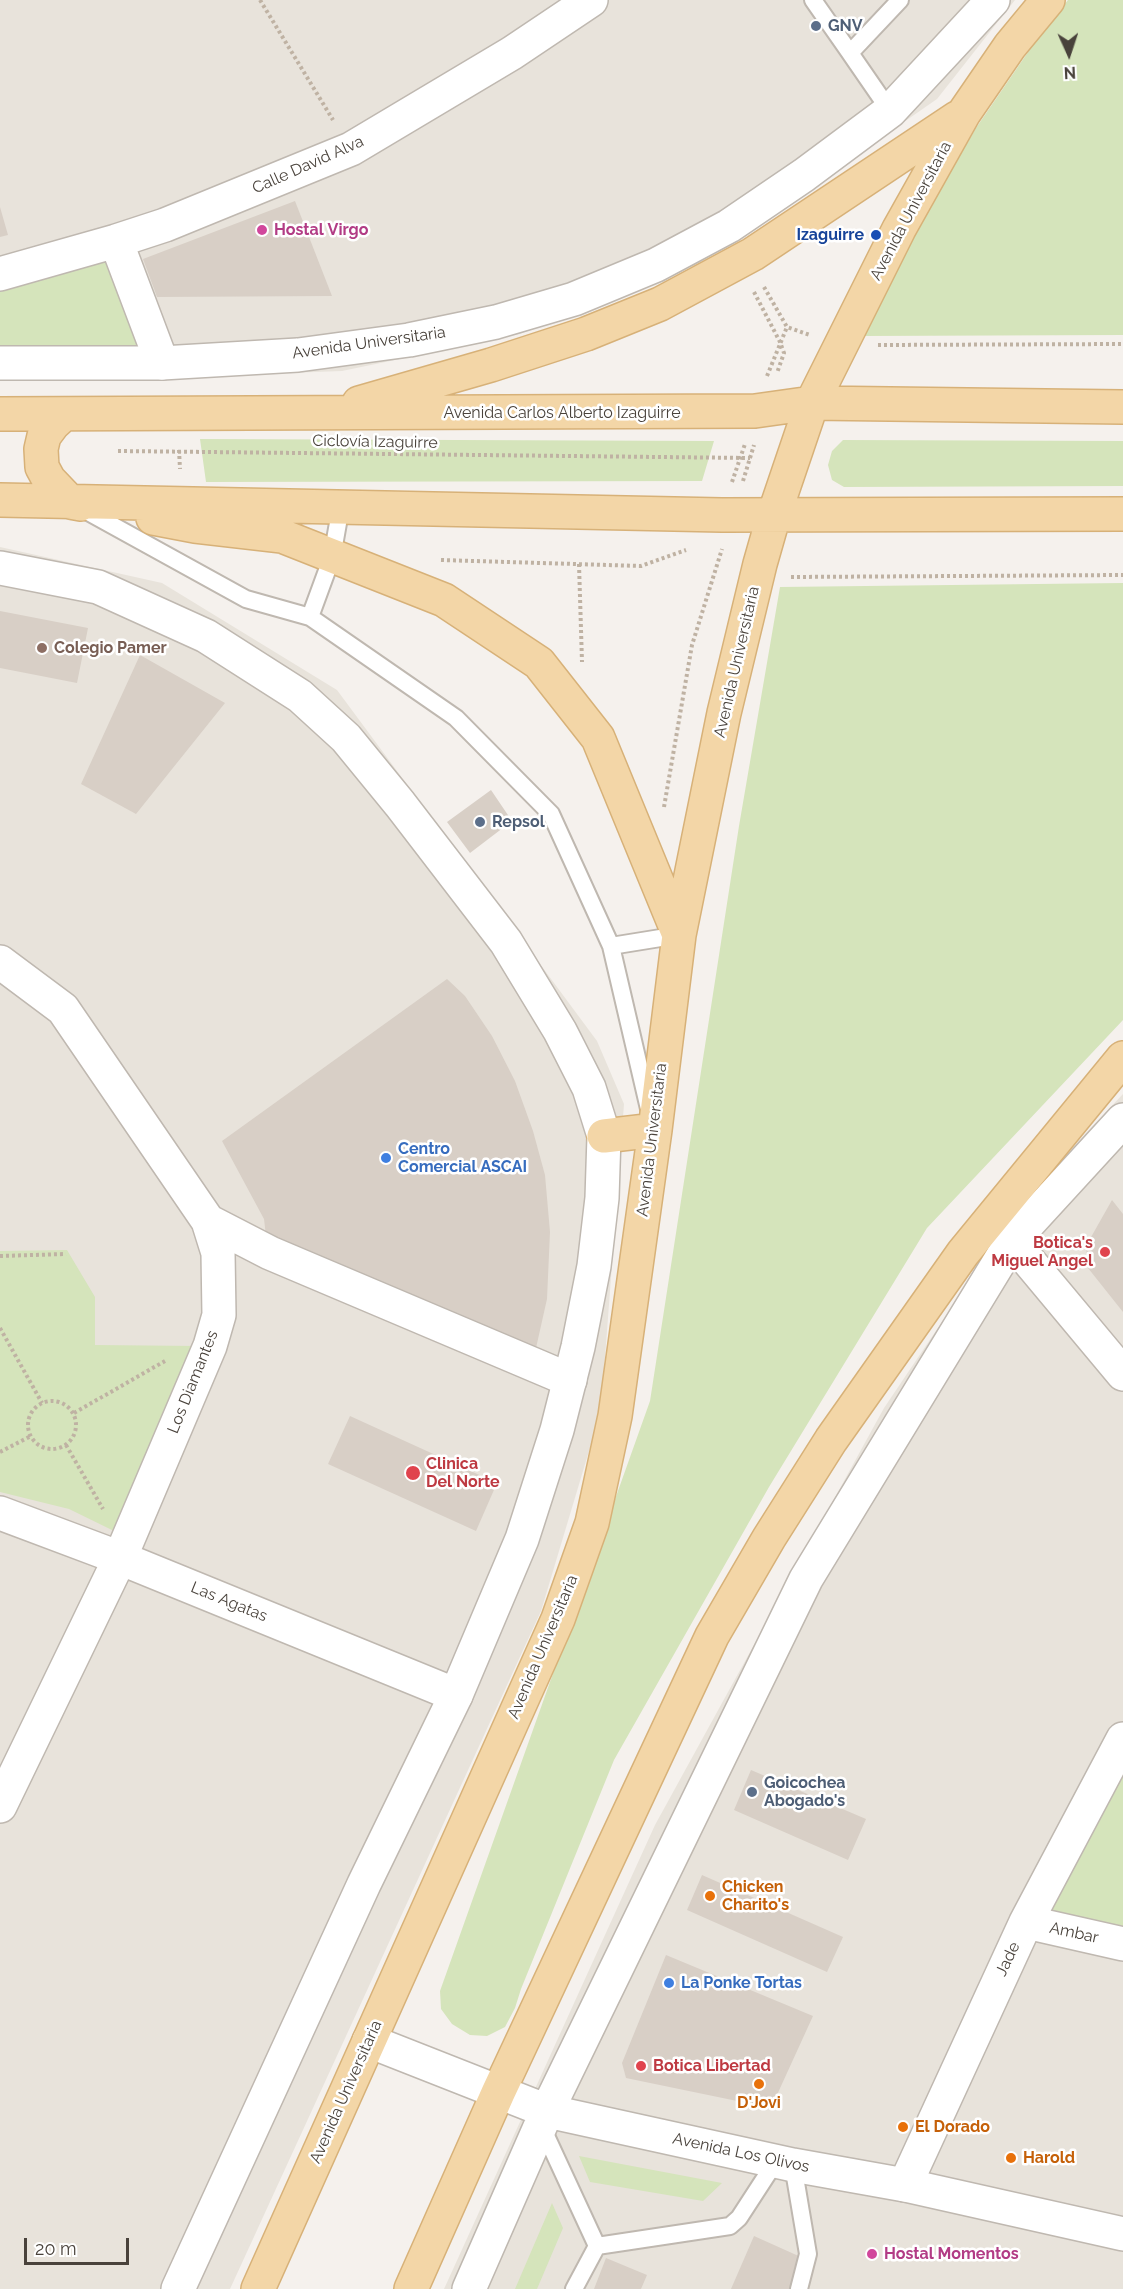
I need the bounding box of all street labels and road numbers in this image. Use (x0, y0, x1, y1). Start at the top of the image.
street label: Calle David Alva (249, 132, 367, 198)
street label: Avenida Universitaria (866, 138, 956, 284)
street label: Avenida Universitaria (291, 323, 447, 363)
street label: Avenida Carlos Alberto Izaguirre (443, 403, 681, 423)
street label: Ciclovía Izaguirre (312, 431, 438, 453)
street label: Avenida Universitaria (710, 584, 764, 740)
street label: Avenida Universitaria (633, 1062, 671, 1218)
street label: Los Diamantes (164, 1328, 222, 1436)
street label: Avenida Universitaria (504, 1572, 582, 1722)
street label: Las Agatas (188, 1578, 270, 1626)
street label: Ambar (1048, 1918, 1100, 1948)
street label: Jade (992, 1939, 1024, 1979)
street label: Avenida Universitaria (306, 2017, 386, 2167)
street label: Avenida Los Olivos (671, 2129, 811, 2177)

